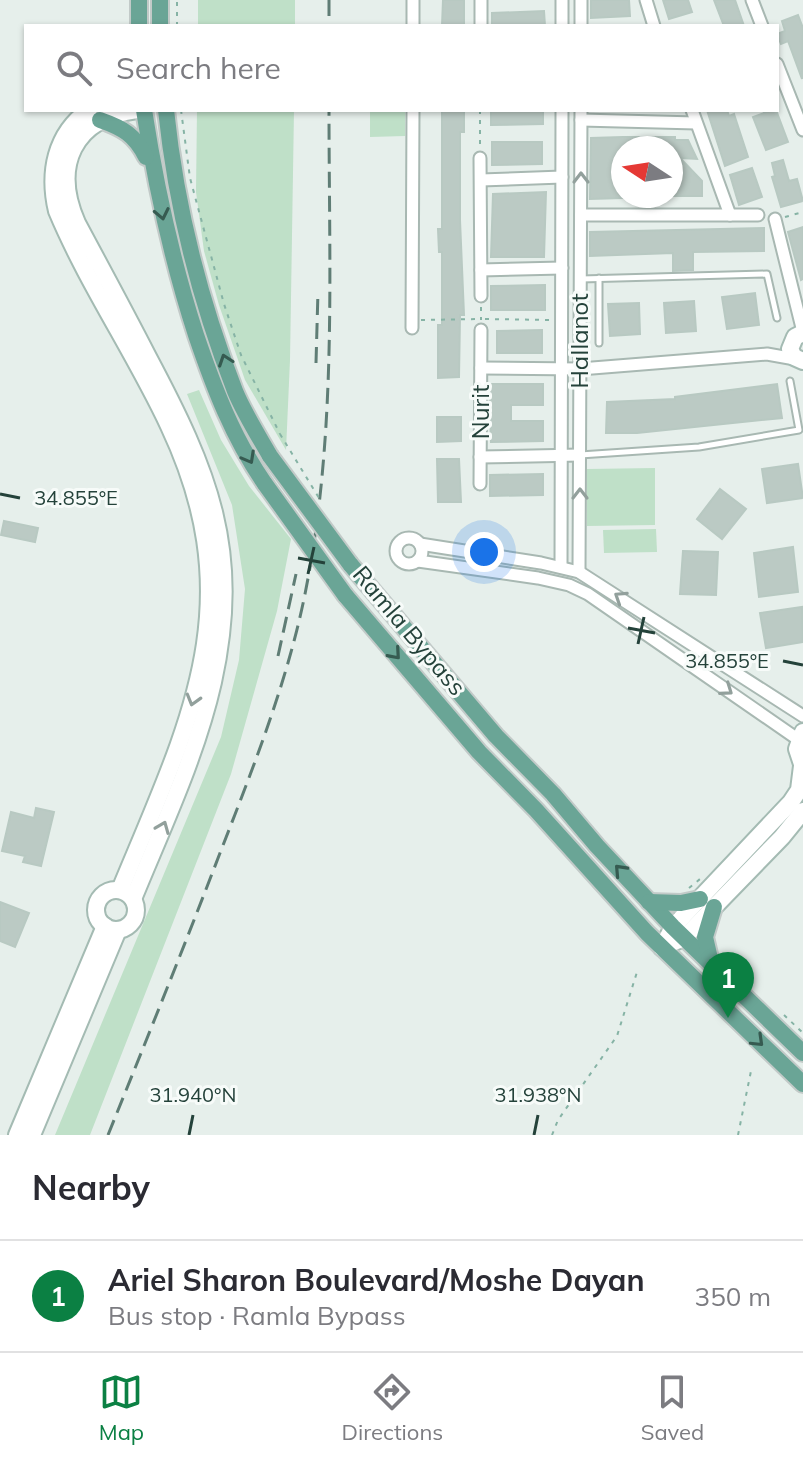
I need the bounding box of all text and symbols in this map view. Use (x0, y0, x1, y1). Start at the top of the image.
search box (24, 24, 779, 112)
icon: search (52, 46, 96, 90)
text: Search here (116, 49, 281, 87)
north arrow (611, 136, 683, 208)
one-way arrow (572, 171, 590, 184)
one-way arrow (153, 207, 170, 221)
street label: HaIlanot (564, 293, 594, 389)
one-way arrow (218, 354, 234, 368)
street label: Nurit (465, 385, 495, 439)
one-way arrow (239, 450, 255, 464)
text: 34.855°E (34, 485, 118, 510)
one-way arrow (571, 487, 589, 500)
your location (464, 532, 504, 572)
street label: Ramla Bypass (347, 559, 473, 701)
one-way arrow (615, 592, 629, 607)
one-way arrow (386, 645, 400, 659)
text: 34.855°E (685, 648, 769, 673)
one-way arrow (718, 680, 732, 695)
one-way arrow (186, 692, 202, 706)
one-way arrow (153, 821, 170, 835)
one-way arrow (614, 865, 629, 879)
pin: 1 (702, 952, 754, 1018)
one-way arrow (749, 1032, 763, 1047)
text: 31.940°N (150, 1082, 236, 1107)
text: 31.938°N (495, 1082, 581, 1107)
text: Nearby (32, 1166, 150, 1209)
text: Ariel Sharon Boulevard/Moshe Dayan (108, 1261, 645, 1299)
text: 1 (50, 1280, 66, 1313)
text: 350 m (695, 1280, 771, 1313)
text: Bus stop · Ramla Bypass (108, 1299, 406, 1332)
tab: Map (99, 1370, 144, 1446)
tab: Directions (342, 1370, 443, 1446)
tab: Saved (641, 1370, 704, 1446)

